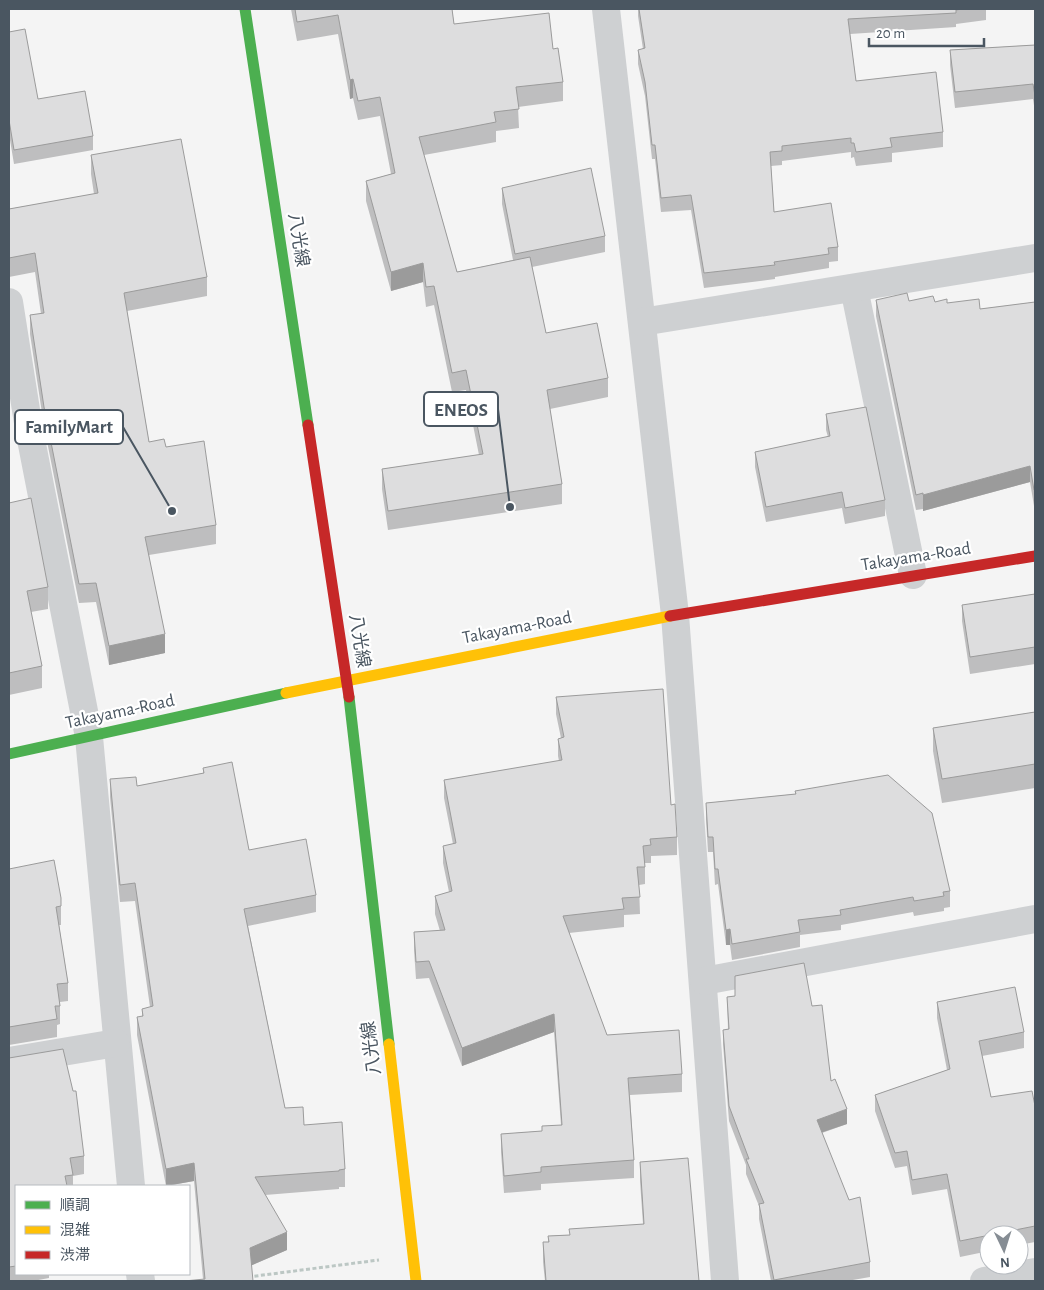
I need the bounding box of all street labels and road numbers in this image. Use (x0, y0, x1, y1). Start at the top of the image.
street label: 八光線 (285, 212, 313, 268)
street label: Takayama-Road (860, 539, 972, 575)
street label: Takayama-Road (461, 609, 573, 647)
street label: 八光線 (346, 613, 374, 669)
street label: Takayama-Road (64, 692, 176, 732)
street label: 八光線 (358, 1020, 384, 1076)

